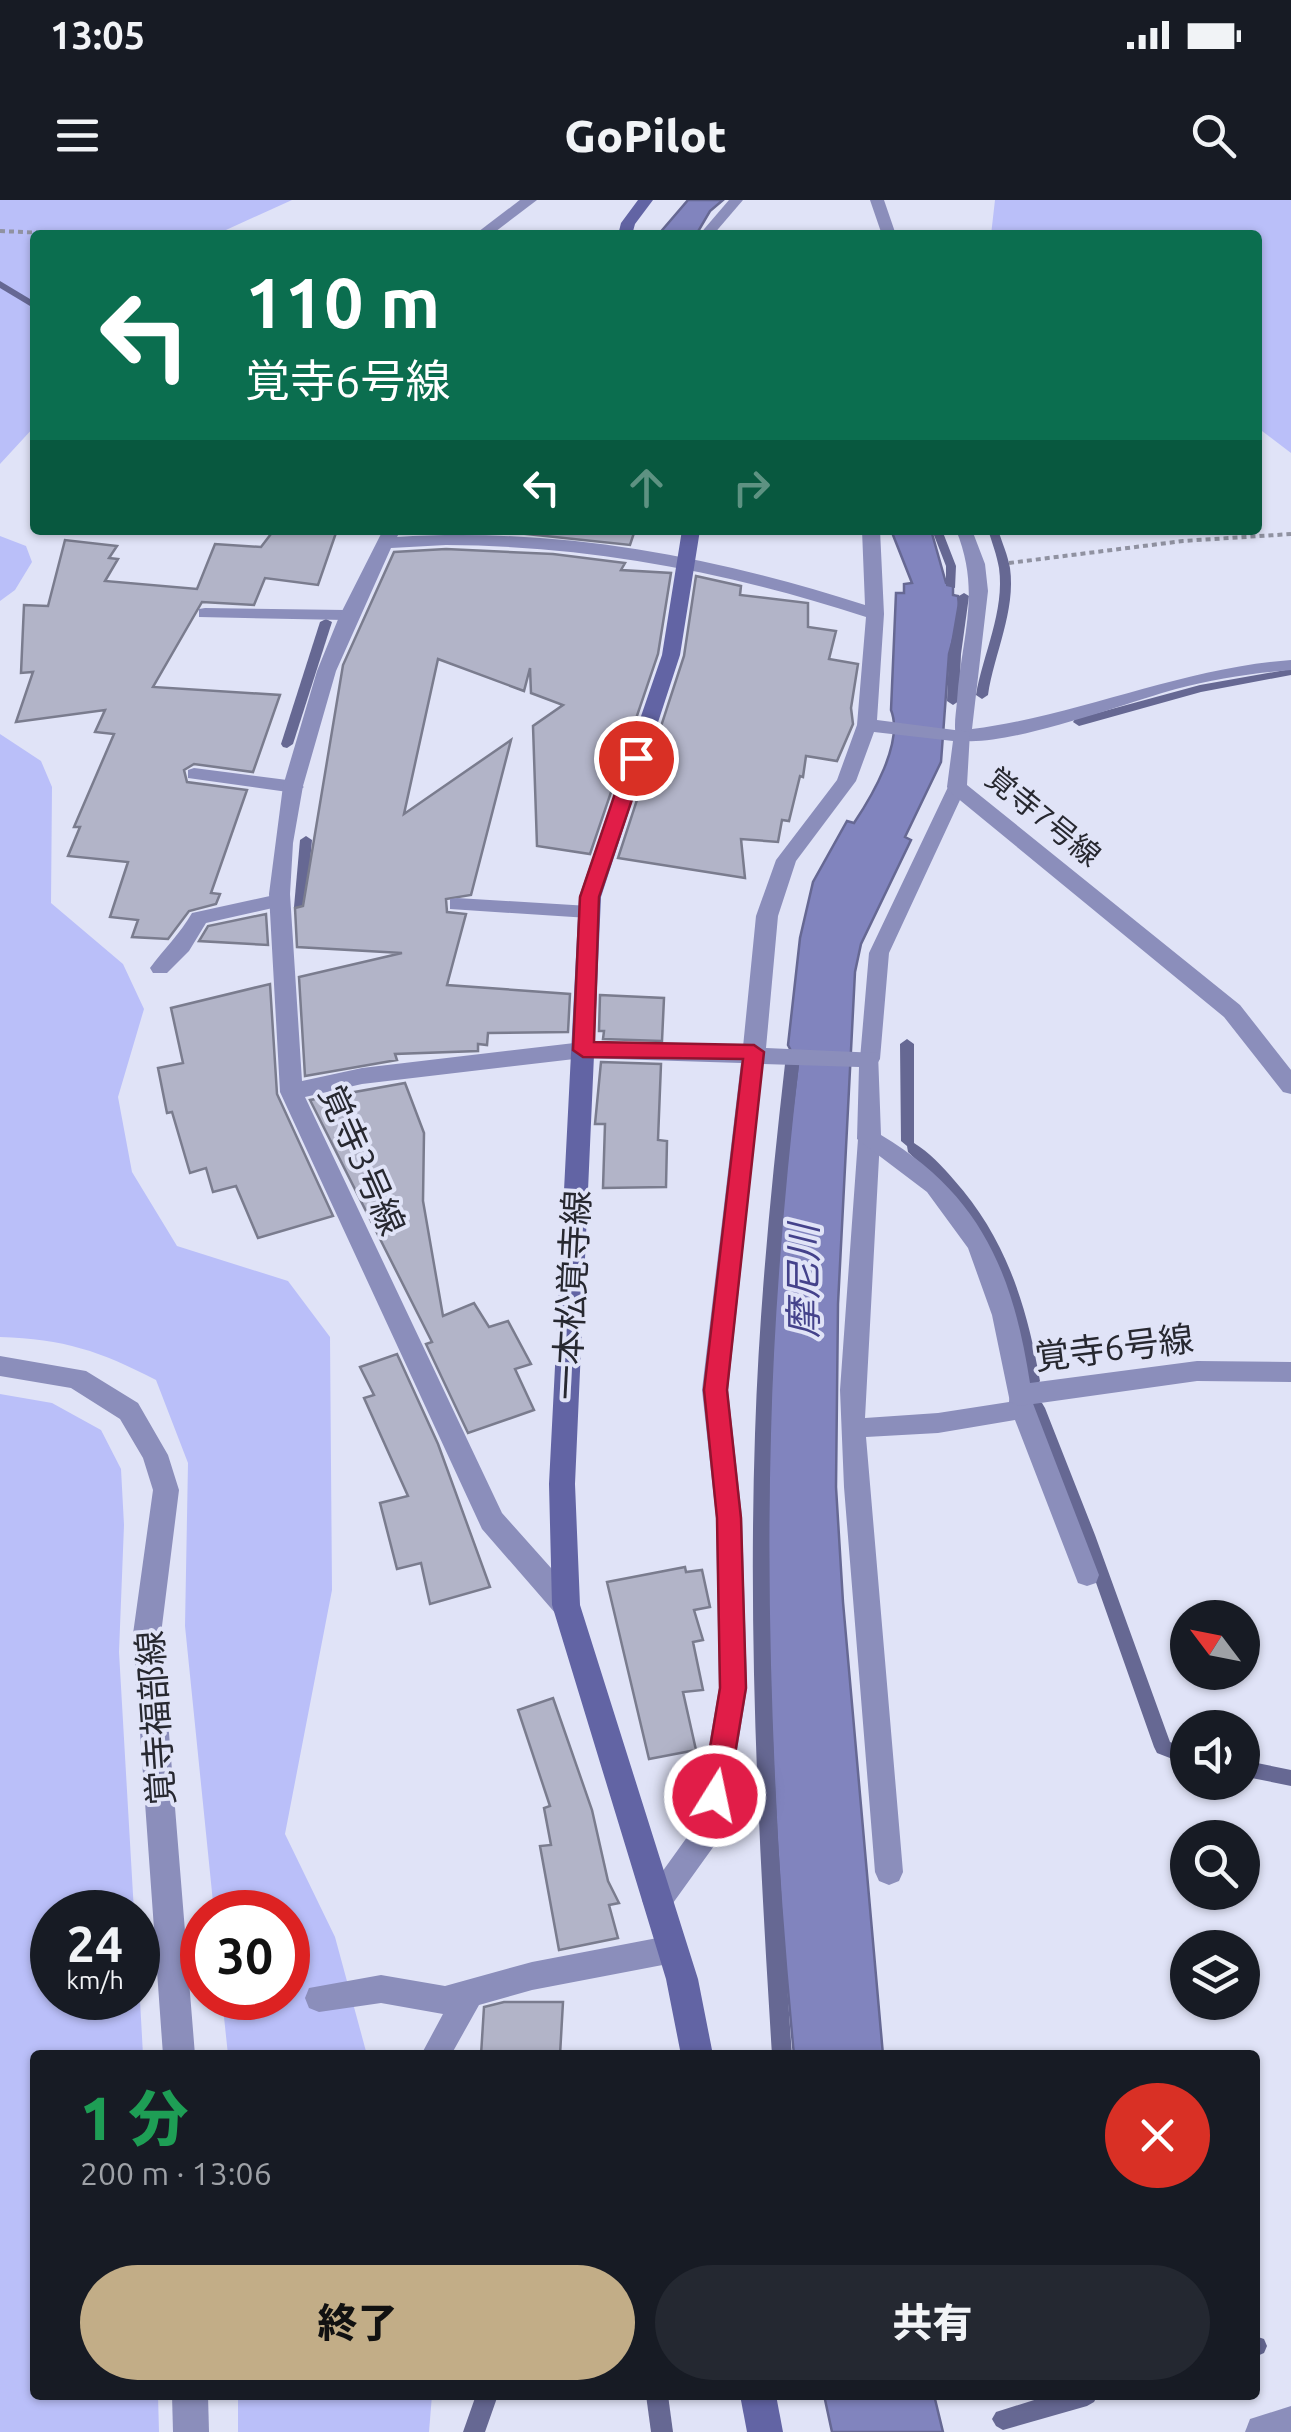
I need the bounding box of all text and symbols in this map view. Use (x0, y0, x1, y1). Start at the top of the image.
text: 13:05 (50, 14, 145, 56)
icon: menu (50, 108, 105, 163)
icon: search (1186, 108, 1241, 163)
text: GoPilot (564, 110, 727, 161)
text: 110 m (245, 263, 440, 341)
icon: left (80, 270, 210, 400)
text: 覚寺6号線 (245, 355, 450, 406)
icon: left (514, 460, 569, 515)
icon: ahead (619, 460, 674, 515)
icon: right (724, 460, 779, 515)
pin (594, 716, 679, 801)
icon: arrive (609, 731, 664, 786)
street label: 覚寺7号線 (980, 760, 1108, 873)
street label: 覚寺3号線 (312, 1078, 414, 1241)
street label: 一本松覚寺線 (546, 1189, 596, 1401)
water label: 摩尼川 (782, 1220, 824, 1338)
street label: 覚寺6号線 (1032, 1317, 1196, 1377)
north arrow (1170, 1600, 1260, 1690)
map controls (1170, 1600, 1260, 2020)
street label: 覚寺福部線 (129, 1629, 181, 1807)
button: sound (1170, 1710, 1260, 1800)
position arrow (663, 1744, 767, 1848)
button: search (1170, 1820, 1260, 1910)
speed limit sign: 30 (180, 1890, 310, 2020)
text: 24 (67, 1915, 123, 1971)
button: layers (1170, 1930, 1260, 2020)
text: km/h (66, 1966, 124, 1994)
button: close (1105, 2083, 1210, 2188)
text: 1 分 (80, 2084, 188, 2151)
text: 200 m · 13:06 (80, 2155, 272, 2191)
button: 終了 (80, 2265, 635, 2380)
button: 共有 (655, 2265, 1210, 2380)

